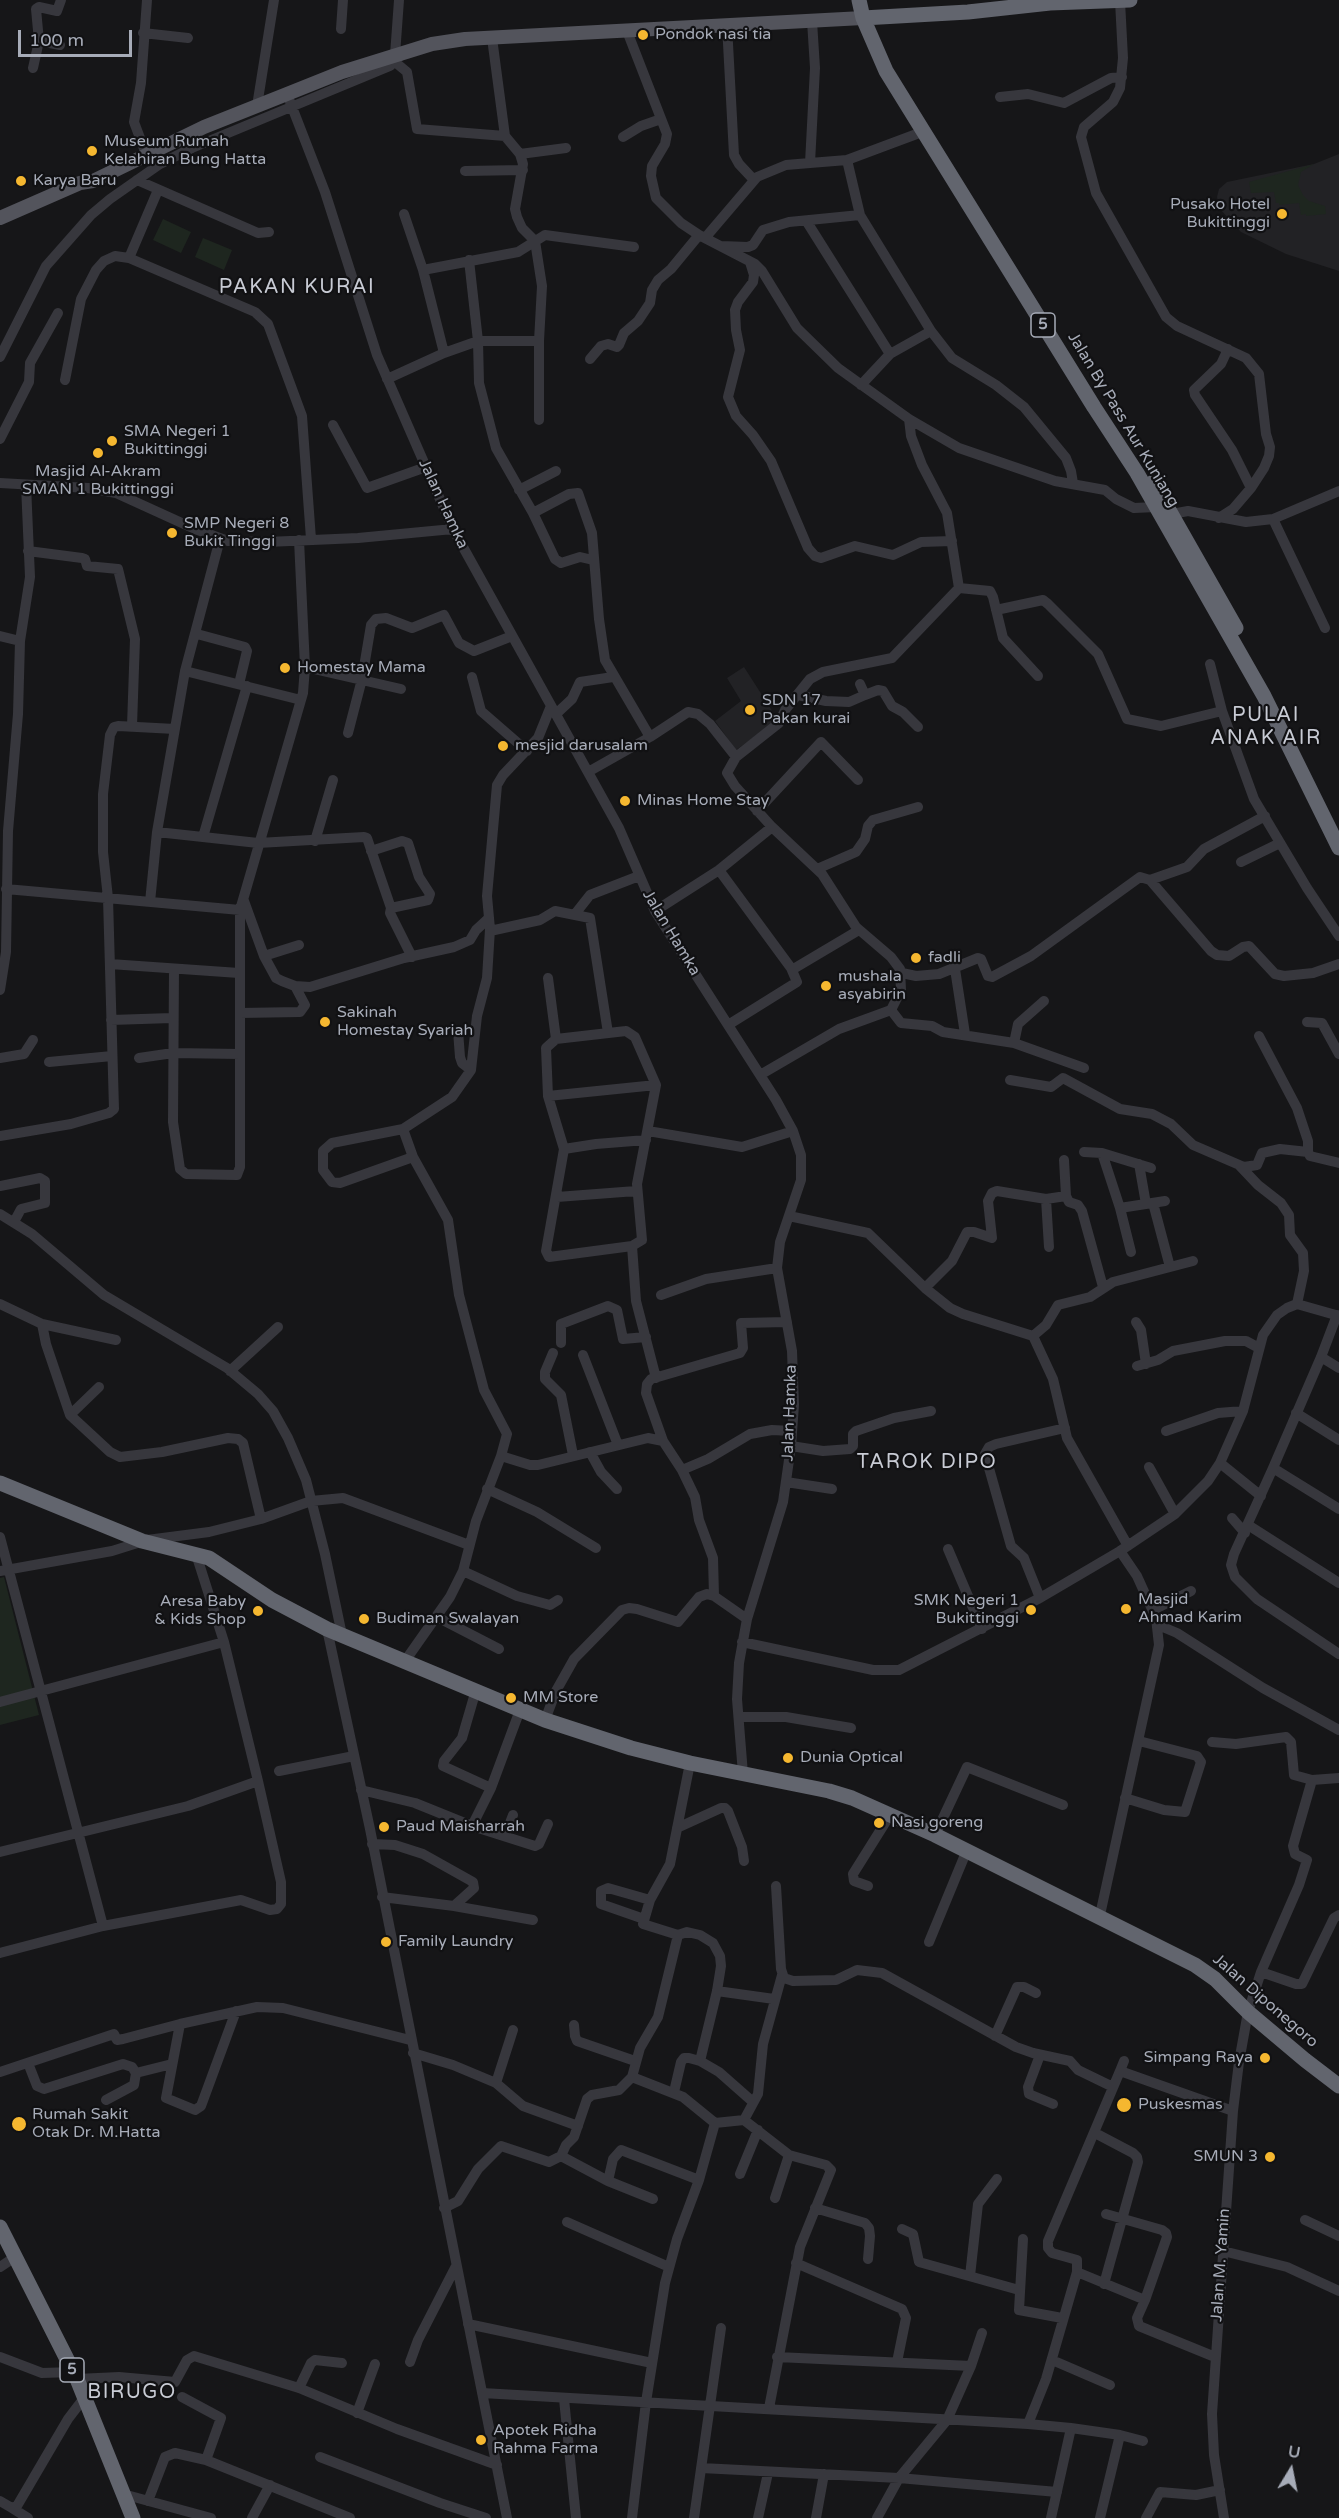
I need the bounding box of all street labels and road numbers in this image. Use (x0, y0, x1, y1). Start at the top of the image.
road number: 5 (1031, 313, 1055, 337)
street label: Jalan By Pass Aur Kuniang (1063, 329, 1183, 511)
street label: Jalan Hamka (414, 456, 472, 552)
street label: Jalan Hamka (638, 887, 704, 979)
street label: Jalan Hamka (779, 1364, 801, 1462)
street label: Jalan Diponegoro (1208, 1950, 1322, 2052)
street label: Jalan M. Yamin (1207, 2208, 1235, 2322)
road number: 5 (60, 2358, 84, 2382)

